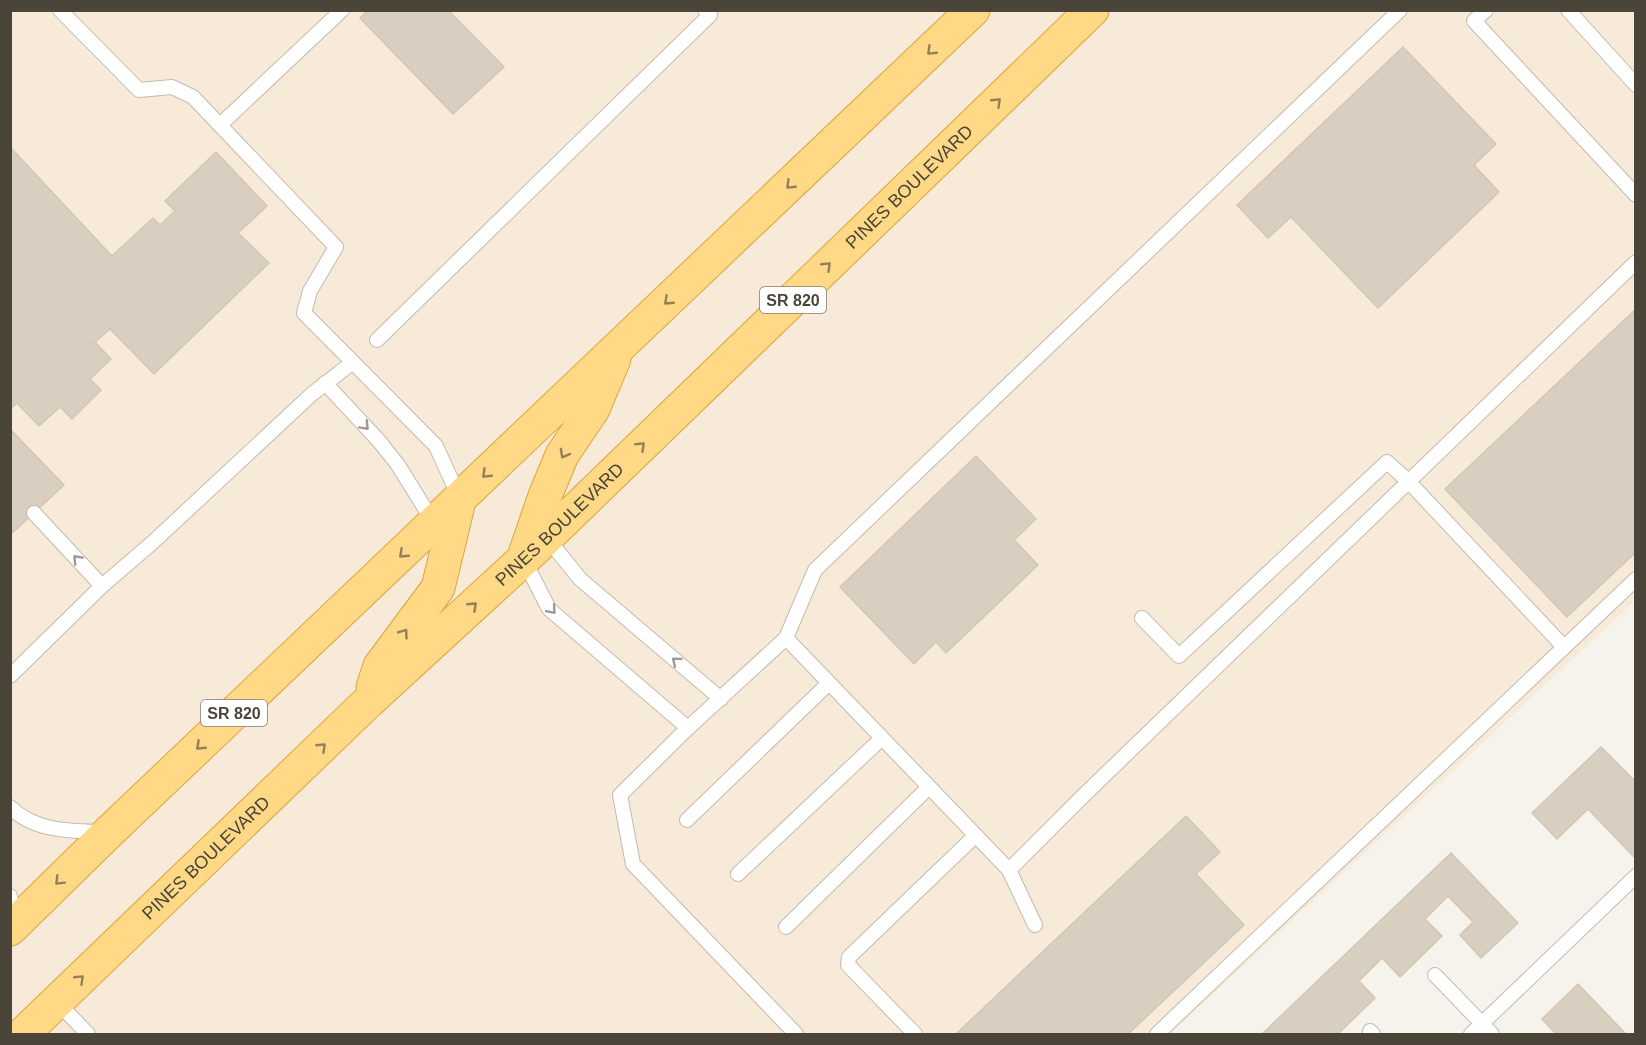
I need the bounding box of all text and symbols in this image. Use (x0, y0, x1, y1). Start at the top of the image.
one-way arrow (927, 44, 937, 55)
one-way arrow (991, 98, 1001, 109)
street label: PINES BOULEVARD (842, 121, 977, 253)
one-way arrow (786, 178, 796, 189)
one-way arrow (820, 263, 831, 274)
road number: SR 820 (760, 287, 826, 313)
one-way arrow (664, 294, 674, 305)
one-way arrow (358, 419, 369, 429)
one-way arrow (634, 442, 645, 453)
one-way arrow (560, 448, 571, 458)
street label: PINES BOULEVARD (491, 459, 628, 590)
one-way arrow (482, 467, 493, 478)
one-way arrow (399, 547, 409, 558)
one-way arrow (73, 556, 84, 567)
one-way arrow (466, 602, 477, 613)
one-way arrow (545, 603, 556, 614)
one-way arrow (397, 628, 408, 639)
one-way arrow (672, 657, 683, 668)
road number: SR 820 (201, 700, 267, 726)
one-way arrow (196, 738, 207, 749)
one-way arrow (315, 743, 325, 754)
street label: PINES BOULEVARD (138, 792, 274, 924)
one-way arrow (56, 873, 67, 884)
one-way arrow (72, 976, 83, 987)

